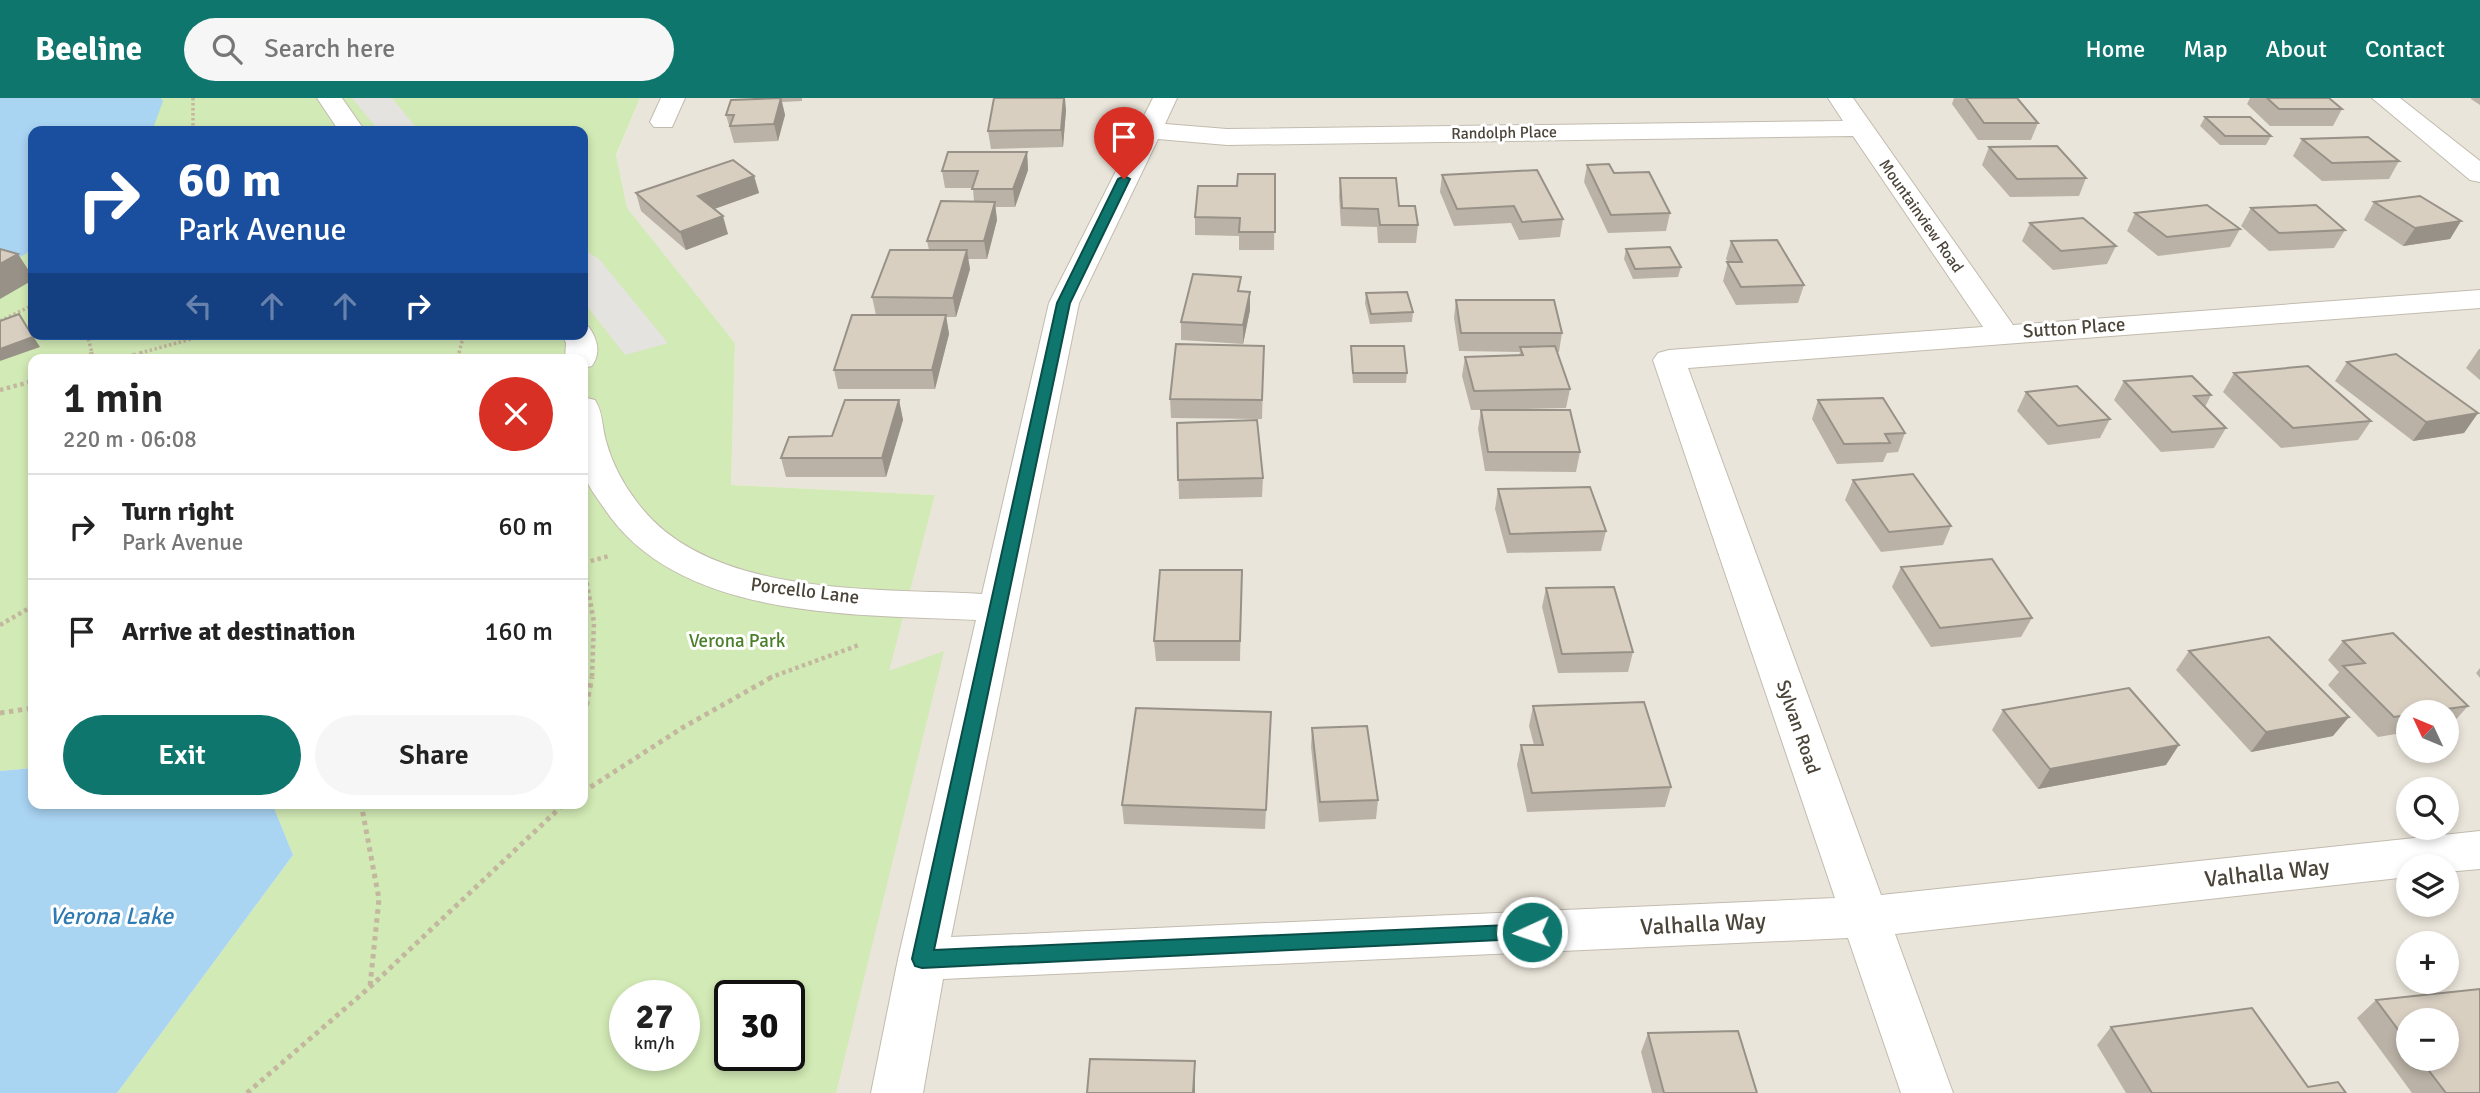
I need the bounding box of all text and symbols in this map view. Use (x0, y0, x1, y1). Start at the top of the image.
search box (184, 18, 674, 81)
text: Beeline (35, 29, 142, 70)
icon: search (208, 30, 246, 68)
text: Search here (264, 33, 395, 65)
text: Home (2085, 34, 2145, 64)
text: Map (2183, 34, 2228, 64)
text: About (2266, 34, 2327, 64)
text: Contact (2365, 34, 2445, 64)
pin (1094, 107, 1154, 179)
icon: arrive (1105, 118, 1143, 156)
street label: Randolph Place (1451, 122, 1557, 144)
text: 60 m (178, 150, 281, 210)
icon: right (63, 154, 154, 245)
street label: Mountainview Road (1874, 155, 1968, 277)
text: Park Avenue (178, 210, 347, 249)
icon: left (180, 287, 218, 325)
icon: ahead (253, 287, 291, 325)
icon: ahead (326, 287, 364, 325)
icon: right (399, 287, 437, 325)
street label: Sutton Place (2022, 312, 2126, 344)
text: 1 min (63, 373, 164, 424)
button: close (479, 377, 553, 451)
text: 220 m · 06:08 (63, 425, 197, 454)
text: Turn right (122, 496, 234, 528)
icon: right (63, 508, 101, 546)
text: 60 m (498, 511, 553, 543)
text: Park Avenue (122, 528, 243, 557)
street label: Porcello Lane (749, 572, 861, 610)
icon: arrive (63, 613, 101, 651)
text: Arrive at destination (122, 616, 355, 648)
text: 160 m (484, 616, 553, 648)
park label: Verona Park (689, 629, 786, 653)
street label: Sylvan Road (1771, 677, 1825, 777)
north arrow (2396, 700, 2459, 763)
map controls (2396, 700, 2459, 1071)
button: Exit (63, 715, 301, 795)
button: Share (315, 715, 553, 795)
button: search (2396, 777, 2459, 840)
street label: Valhalla Way (2203, 852, 2331, 894)
button: layers (2396, 854, 2459, 917)
position arrow (1495, 895, 1569, 969)
water label: Verona Lake (49, 901, 174, 931)
street label: Valhalla Way (1639, 906, 1767, 942)
button: + (2396, 931, 2459, 994)
speed limit sign: 30 (714, 980, 805, 1071)
text: 27 (636, 995, 673, 1038)
button: − (2396, 1008, 2459, 1071)
text: km/h (634, 1032, 675, 1054)

